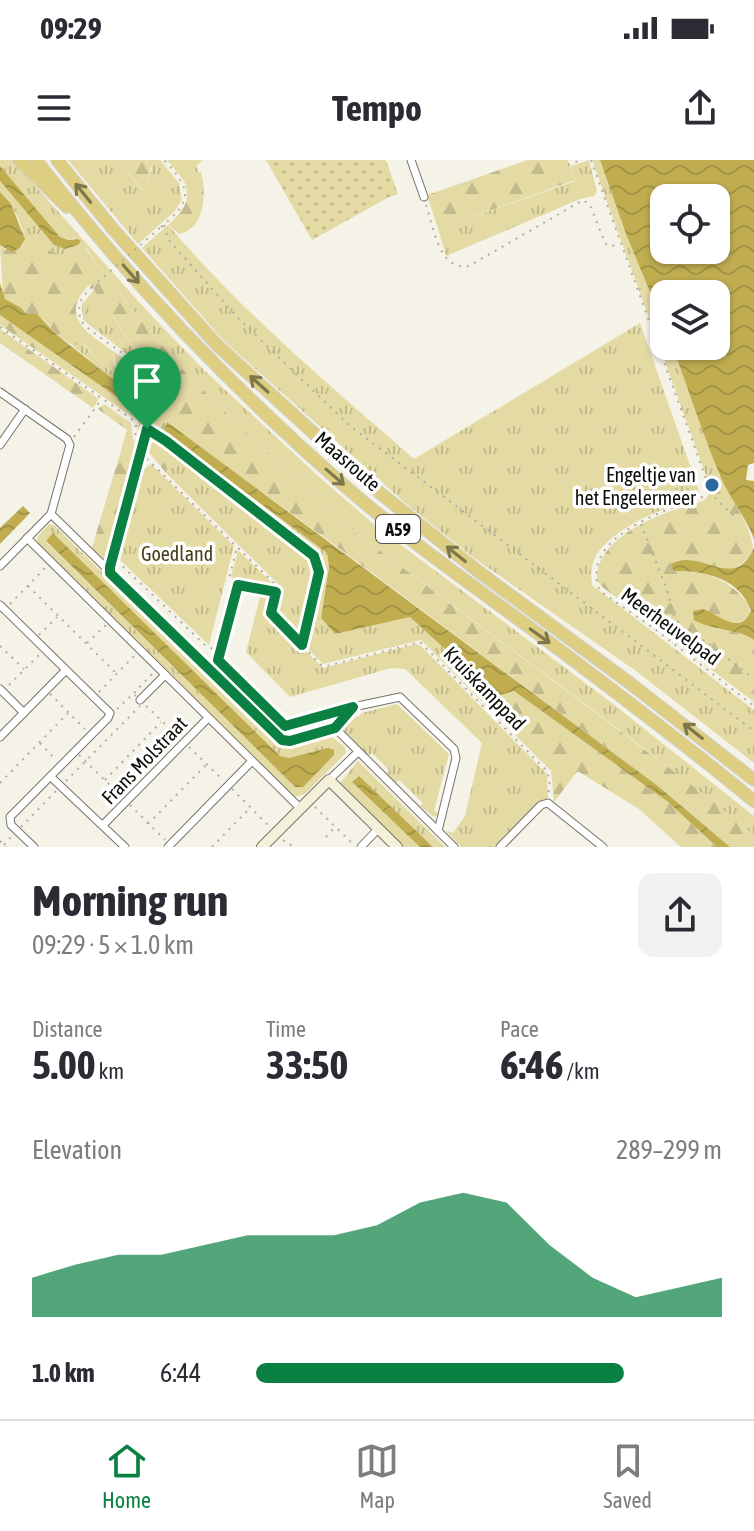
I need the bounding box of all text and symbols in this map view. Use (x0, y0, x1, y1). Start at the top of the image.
text: 09:29 (40, 11, 102, 45)
icon: menu (32, 86, 76, 130)
icon: share (678, 86, 722, 130)
text: Tempo (332, 87, 422, 129)
one-way arrow (74, 183, 92, 204)
map controls (650, 184, 730, 360)
button: locate (650, 184, 730, 264)
one-way arrow (122, 263, 140, 283)
button: layers (650, 280, 730, 360)
pin (113, 347, 181, 429)
icon: arrive (125, 359, 169, 403)
one-way arrow (249, 375, 269, 394)
street label: Maasroute (311, 427, 385, 495)
place label: Engeltje van het Engelermeer (575, 463, 697, 509)
one-way arrow (324, 468, 345, 486)
marker: Engeltje van het Engelermeer (703, 476, 721, 494)
road number: A59 (376, 515, 420, 543)
park label: Goedland (141, 542, 213, 565)
one-way arrow (446, 545, 467, 562)
street label: Meerheuvelpad (617, 582, 725, 670)
one-way arrow (529, 628, 551, 644)
street label: Kruiskamppad (439, 641, 531, 735)
street label: Frans Molstraat (97, 711, 192, 809)
one-way arrow (683, 723, 704, 740)
button: share (638, 873, 722, 957)
text: Morning run (32, 875, 228, 925)
text: 09:29 · 5 × 1.0 km (32, 930, 194, 960)
text: Distance (32, 1016, 103, 1042)
text: Time (266, 1016, 306, 1042)
text: Pace (500, 1016, 539, 1042)
text: 5.00 (32, 1042, 96, 1087)
text: 33:50 (266, 1042, 348, 1087)
text: 6:46 (500, 1042, 564, 1087)
text: km (96, 1058, 124, 1084)
text: /km (564, 1058, 600, 1084)
text: Elevation (32, 1135, 122, 1165)
text: 289–299 m (616, 1135, 722, 1165)
text: 1.0 km (32, 1358, 95, 1388)
text: 6:44 (160, 1358, 201, 1388)
tab: Home (102, 1439, 151, 1513)
tab: Map (355, 1439, 399, 1513)
tab: Saved (603, 1439, 652, 1513)

